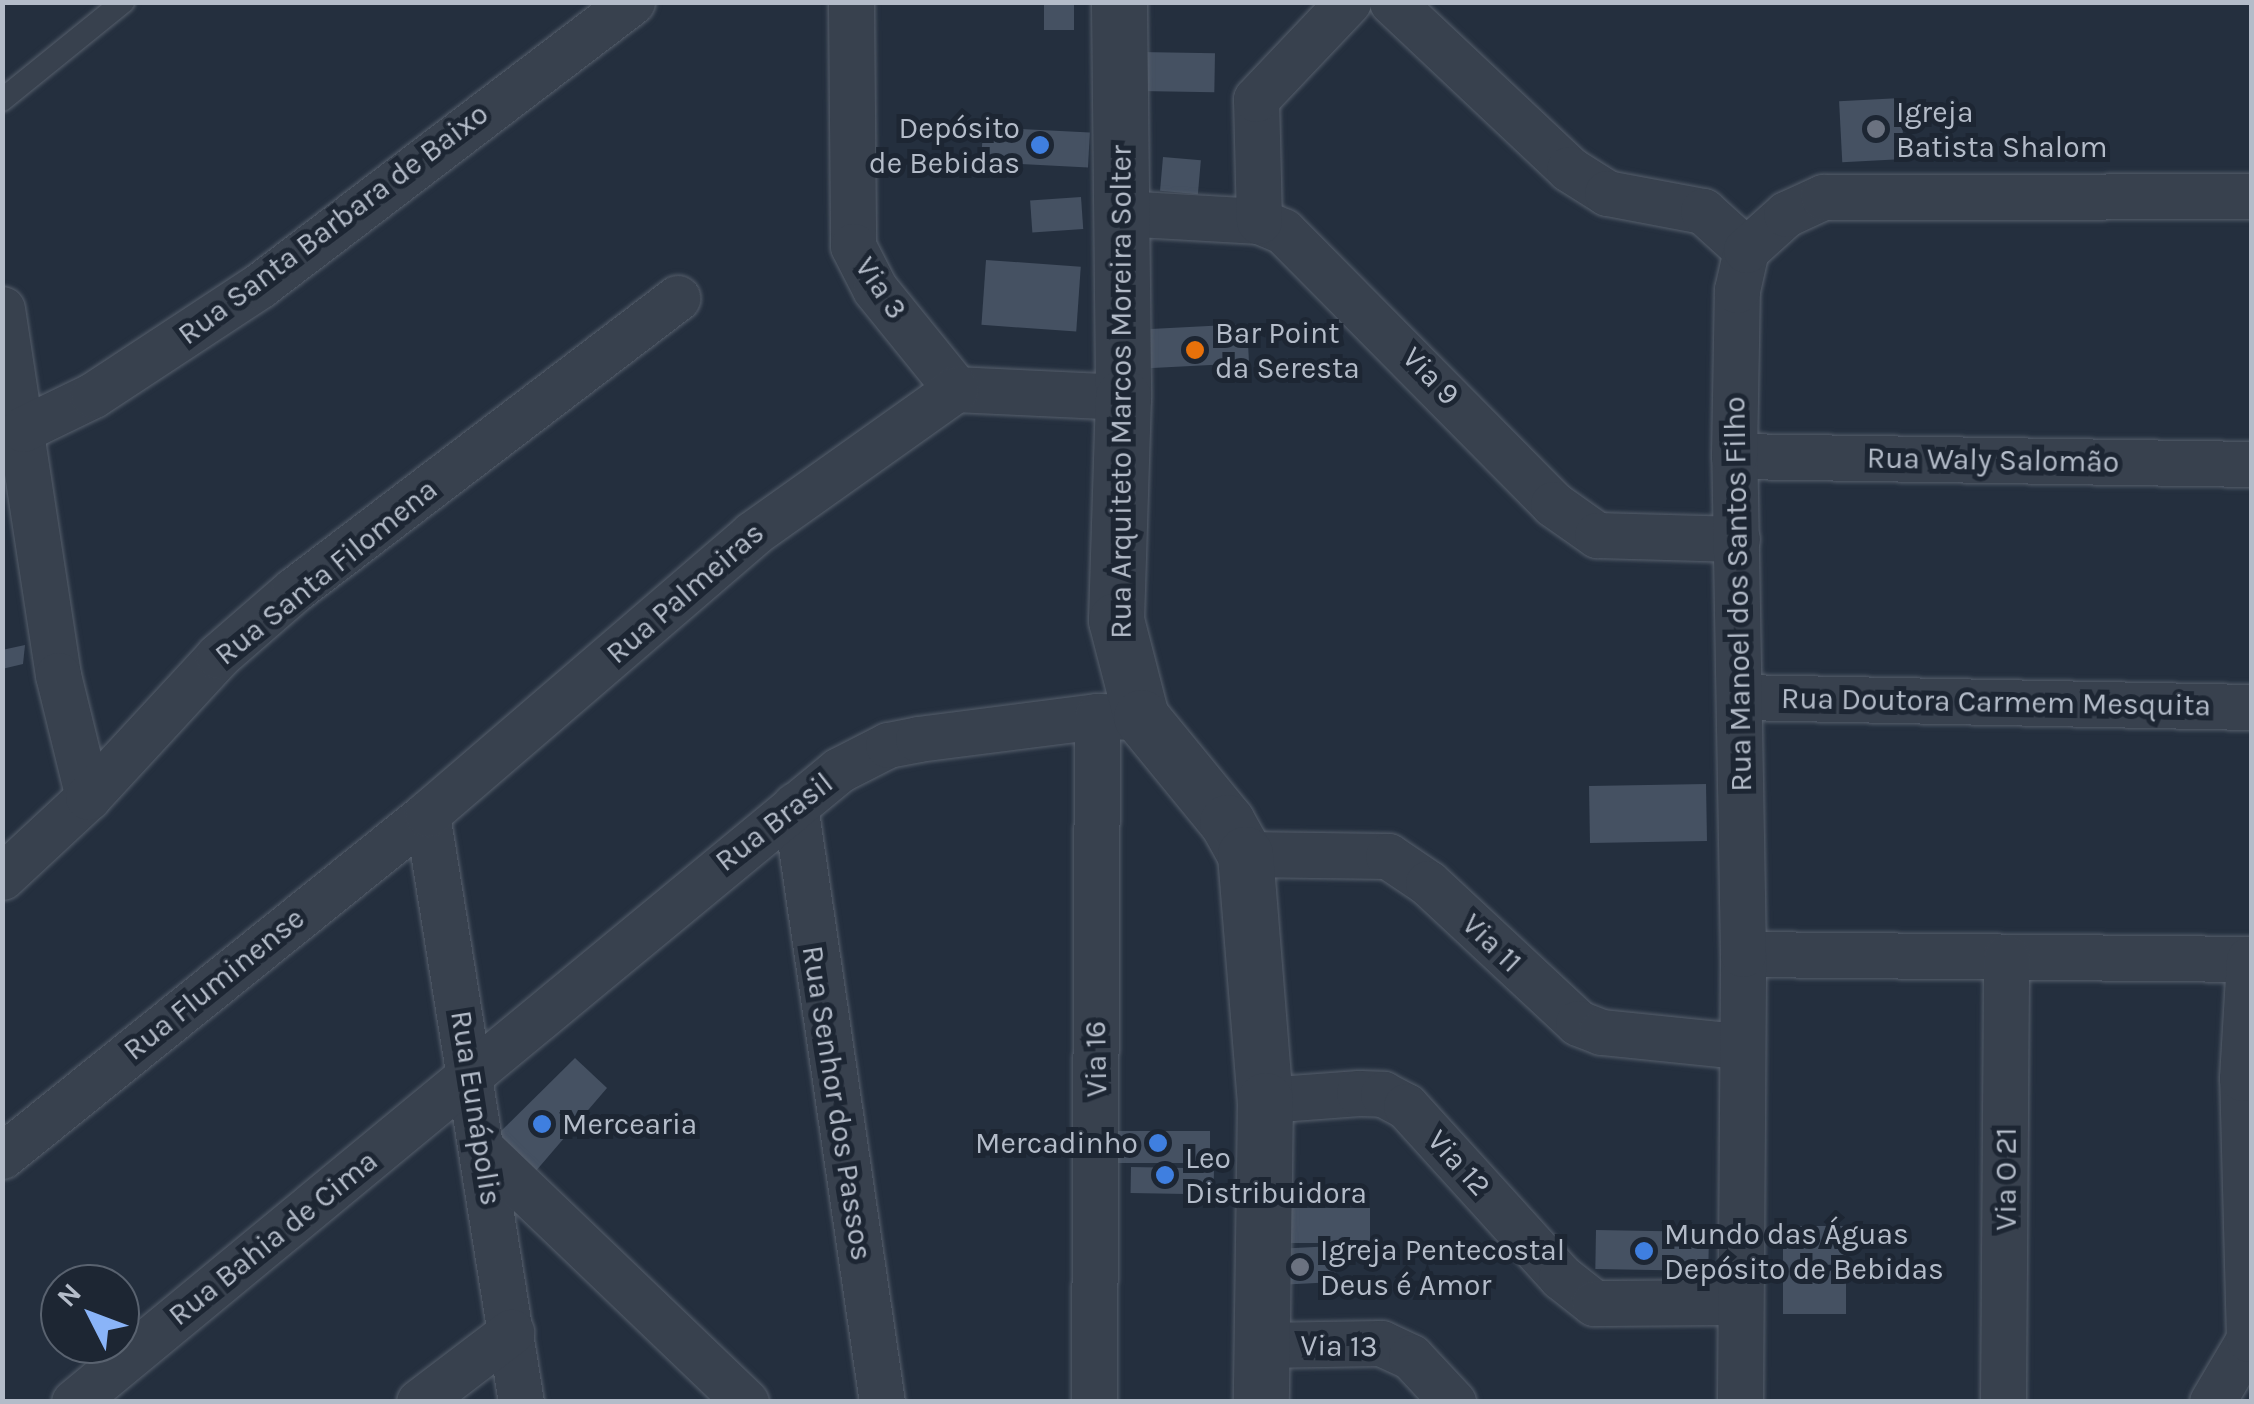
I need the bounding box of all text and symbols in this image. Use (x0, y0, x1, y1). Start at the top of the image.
place label: Igreja Batista Shalom (1896, 94, 2108, 164)
street label: Rua Santa Barbara de Baixo (171, 96, 495, 352)
place label: Depósito de Bebidas (869, 110, 1020, 180)
marker: Igreja Batista Shalom (1865, 118, 1887, 140)
marker: Depósito de Bebidas (1029, 134, 1051, 156)
street label: Rua Arquiteto Marcos Moreira Solter (1103, 145, 1139, 639)
street label: Via 3 (847, 250, 915, 326)
place label: Bar Point da Seresta (1215, 315, 1360, 386)
marker: Bar Point da Seresta (1184, 339, 1206, 361)
street label: Via 9 (1395, 339, 1467, 413)
street label: Rua Manoel dos Santos Filho (1717, 396, 1759, 792)
street label: Rua Waly Salomão (1866, 440, 2120, 480)
street label: Rua Santa Filomena (208, 471, 444, 673)
street label: Rua Palmeiras (599, 515, 771, 671)
street label: Rua Doutora Carmem Mesquita (1781, 680, 2211, 724)
street label: Rua Brasil (708, 765, 840, 879)
street label: Rua Fluminense (116, 900, 312, 1068)
street label: Via 11 (1455, 906, 1529, 980)
street label: Rua Senhor dos Passos (794, 943, 880, 1263)
street label: Rua Eunápolis (443, 1008, 509, 1208)
street label: Via 16 (1077, 1020, 1115, 1098)
place label: Mercearia (562, 1106, 697, 1142)
marker: Mercearia (531, 1113, 553, 1135)
street label: Via 12 (1420, 1122, 1498, 1204)
place label: Mercadinho (975, 1125, 1138, 1161)
street label: Via O 21 (1988, 1127, 2024, 1231)
marker: Mercadinho (1147, 1132, 1169, 1154)
place label: Leo Distribuidora (1185, 1140, 1367, 1210)
street label: Rua Bahia de Cima (161, 1143, 385, 1333)
marker: Leo Distribuidora (1154, 1164, 1176, 1186)
place label: Mundo das Águas Depósito de Bebidas (1664, 1216, 1944, 1286)
place label: Igreja Pentecostal Deus é Amor (1320, 1232, 1565, 1302)
marker: Mundo das Águas Depósito de Bebidas (1633, 1240, 1655, 1262)
marker: Igreja Pentecostal Deus é Amor (1289, 1256, 1311, 1278)
north arrow (40, 1264, 140, 1364)
text: N (50, 1276, 88, 1313)
street label: Via 13 (1300, 1327, 1378, 1365)

